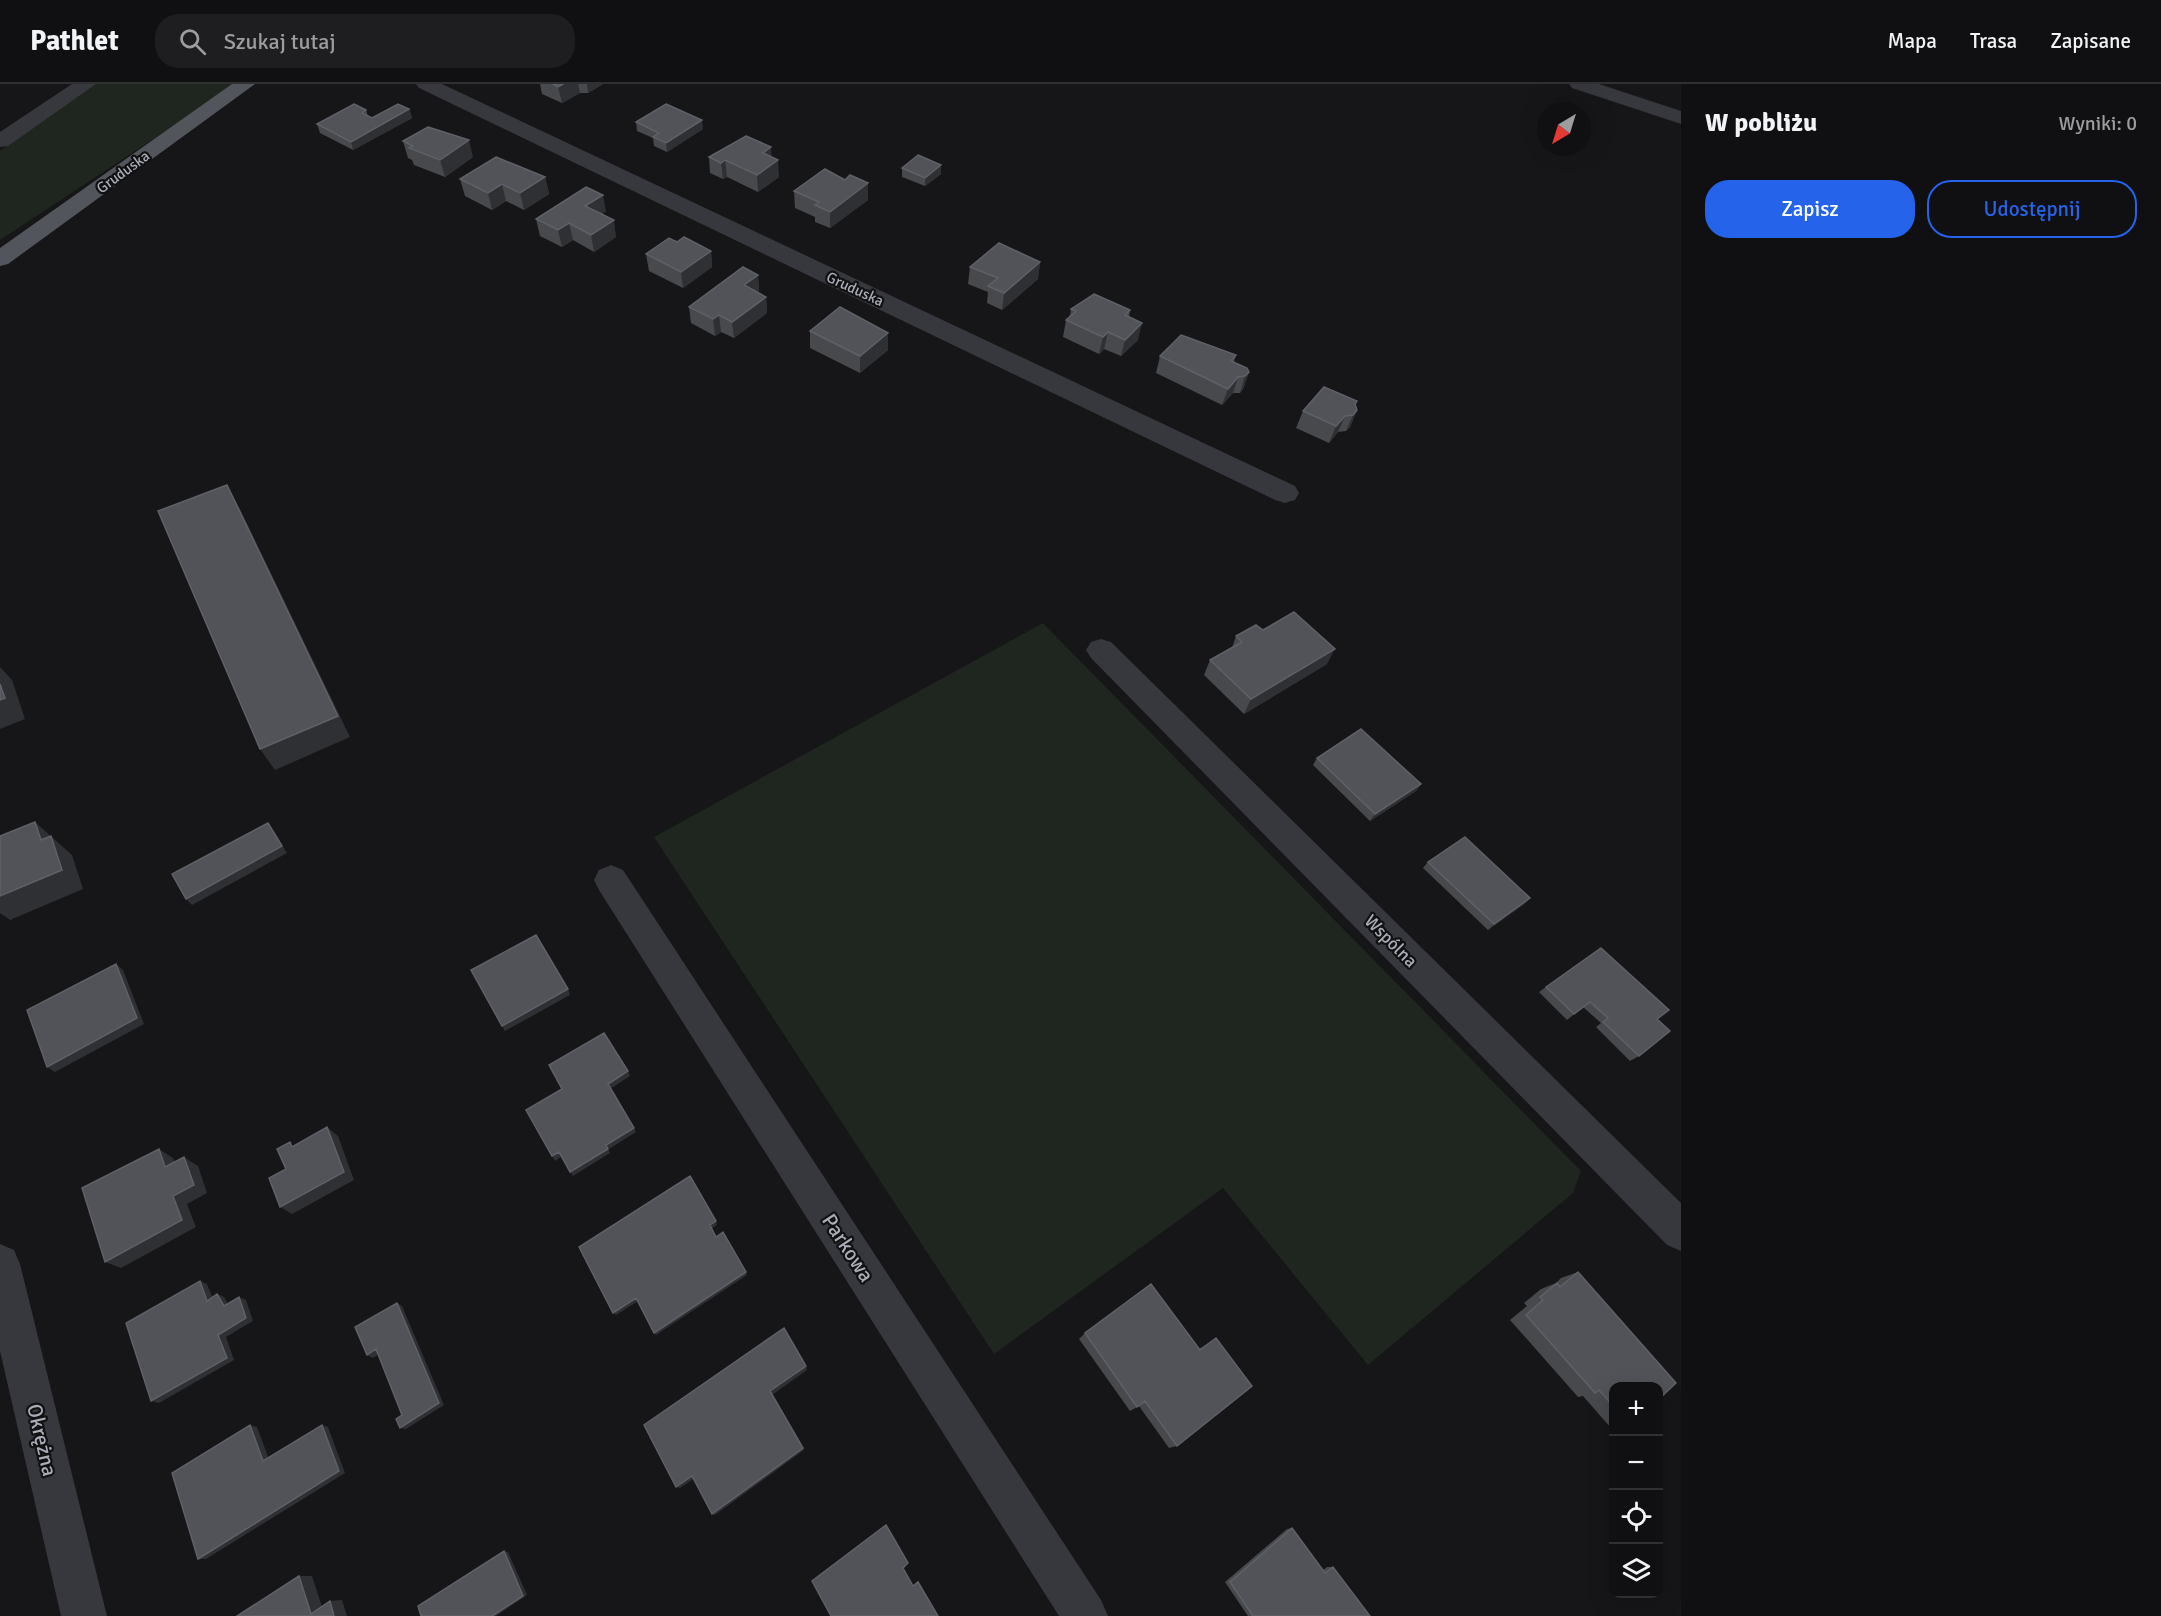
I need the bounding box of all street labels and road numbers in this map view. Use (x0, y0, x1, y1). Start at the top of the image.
street label: Gruduska (93, 147, 153, 197)
street label: Gruduska (823, 268, 887, 310)
street label: Wspólna (1360, 910, 1422, 972)
street label: Parkowa (816, 1209, 880, 1287)
street label: Okrężna (21, 1401, 63, 1479)

